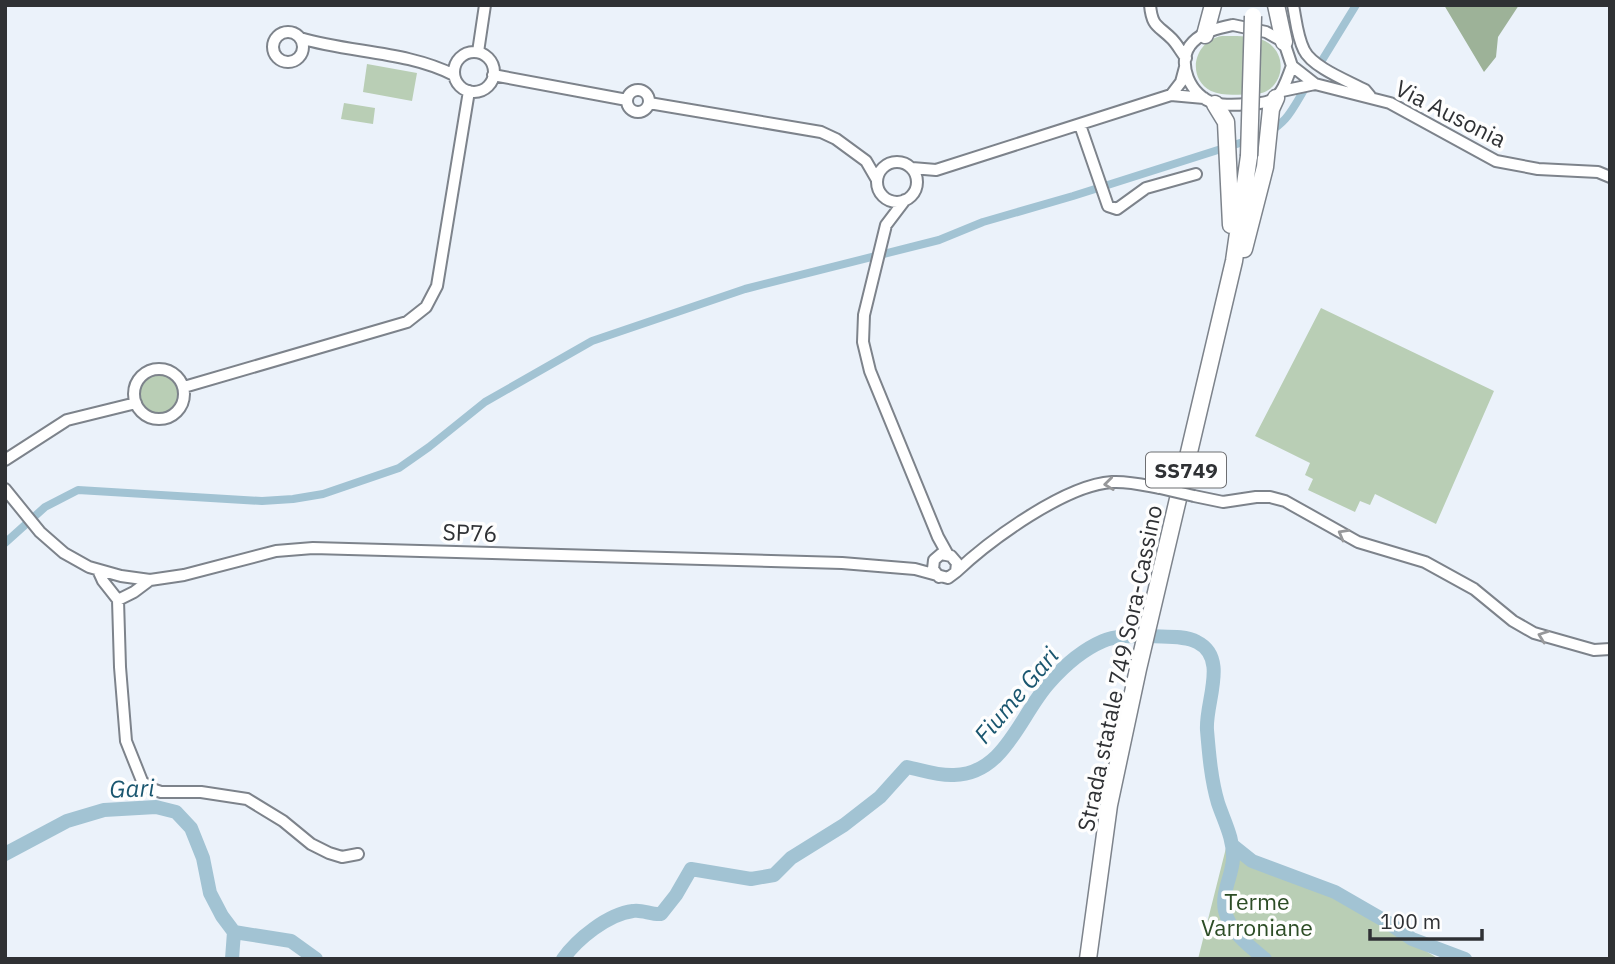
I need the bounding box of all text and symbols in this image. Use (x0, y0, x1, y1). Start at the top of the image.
street label: Via Ausonia (1391, 72, 1511, 154)
road number: SS749 (1146, 452, 1226, 488)
one-way arrow (1103, 476, 1114, 491)
street label: Strada statale 749 Sora-Cassino (1070, 502, 1168, 834)
street label: SP76 (442, 516, 498, 548)
one-way arrow (1338, 529, 1350, 542)
one-way arrow (1538, 630, 1550, 644)
water label: Fiume Gari (966, 640, 1066, 750)
water label: Gari (109, 771, 156, 805)
park label: Terme Varroniane (1201, 886, 1313, 942)
scale bar (1370, 898, 1482, 942)
text: 100 m (1380, 907, 1441, 935)

